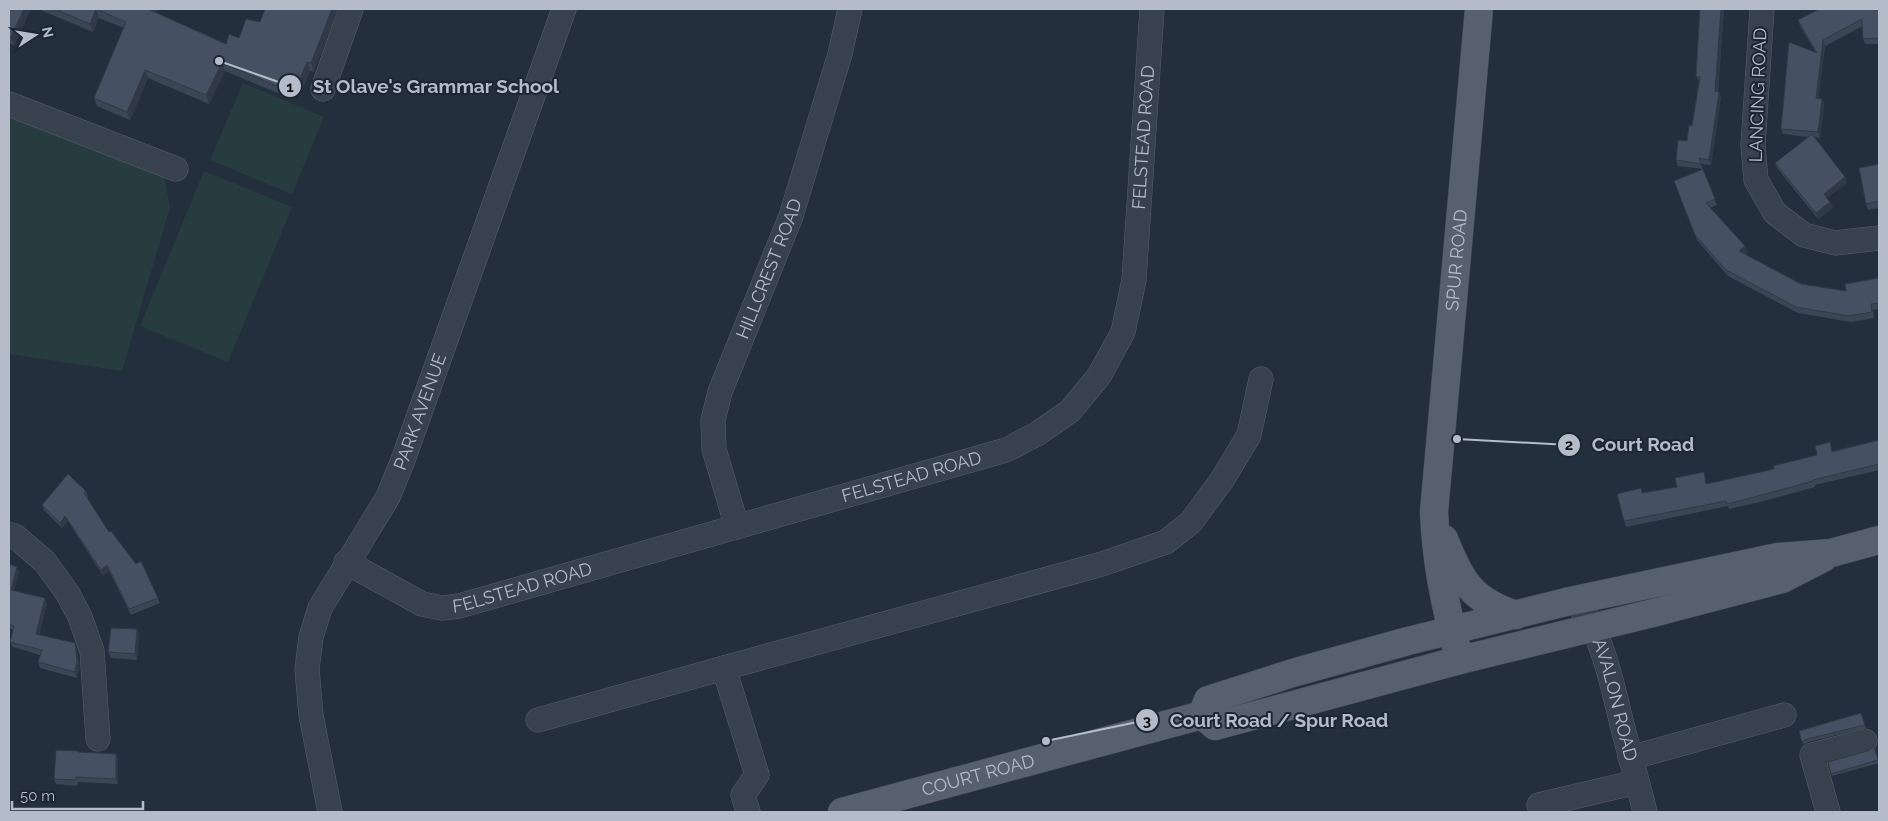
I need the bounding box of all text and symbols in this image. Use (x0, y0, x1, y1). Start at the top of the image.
north arrow (10, 10, 60, 60)
text: N (39, 25, 57, 39)
street label: LANCING ROAD (1745, 27, 1770, 163)
street label: FELSTEAD ROAD (1128, 64, 1158, 210)
callout: St Olave's Grammar School (278, 69, 569, 103)
text: St Olave's Grammar School (313, 75, 560, 97)
text: 1 (286, 78, 294, 96)
street label: HILLCREST ROAD (732, 196, 806, 342)
street label: SPUR ROAD (1441, 208, 1471, 312)
street label: PARK AVENUE (389, 350, 450, 473)
callout: Court Road (1557, 428, 1704, 462)
text: Court Road (1592, 433, 1694, 455)
text: 2 (1565, 436, 1573, 454)
street label: FELSTEAD ROAD (839, 446, 984, 506)
street label: FELSTEAD ROAD (451, 558, 594, 617)
street label: AVALON ROAD (1589, 635, 1642, 763)
callout: Court Road / Spur Road (1134, 703, 1398, 737)
text: Court Road / Spur Road (1170, 709, 1388, 731)
text: 3 (1143, 712, 1151, 730)
street label: COURT ROAD (919, 750, 1037, 800)
scale bar (12, 778, 144, 810)
text: 50 m (20, 787, 55, 805)

